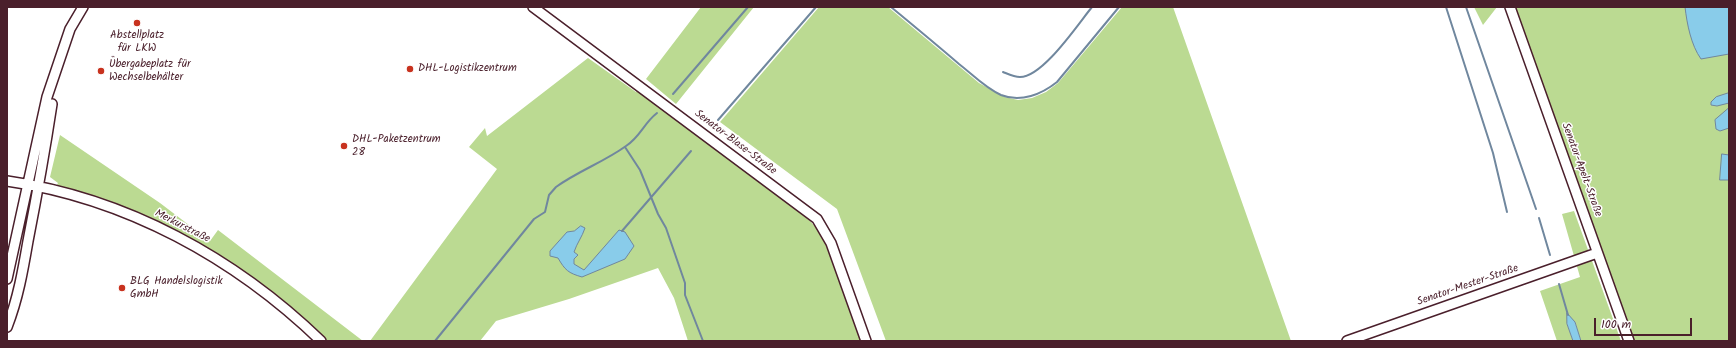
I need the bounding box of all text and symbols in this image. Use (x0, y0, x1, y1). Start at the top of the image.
marker: Abstellplatz für LKW (132, 18, 142, 28)
place label: Abstellplatz für LKW (110, 29, 164, 55)
place label: Übergabeplatz für Wechselbehälter (109, 58, 191, 84)
place label: DHL-Logistikzentrum (418, 62, 517, 76)
marker: DHL-Logistikzentrum (405, 64, 415, 74)
marker: Übergabeplatz für Wechselbehälter (96, 66, 106, 76)
street label: Senator-Blase-Straße (691, 108, 779, 178)
street label: Senator-Apelt-Straße (1558, 121, 1604, 219)
place label: DHL-Paketzentrum 28 (352, 133, 441, 159)
marker: DHL-Paketzentrum 28 (339, 141, 349, 151)
street label: Merkurstraße (152, 207, 212, 247)
street label: Senator-Mester-Straße (1416, 262, 1520, 310)
place label: BLG Handelslogistik GmbH (130, 275, 223, 301)
marker: BLG Handelslogistik GmbH (117, 283, 127, 293)
scale bar (1596, 310, 1694, 336)
text: 100 m (1601, 315, 1631, 334)

